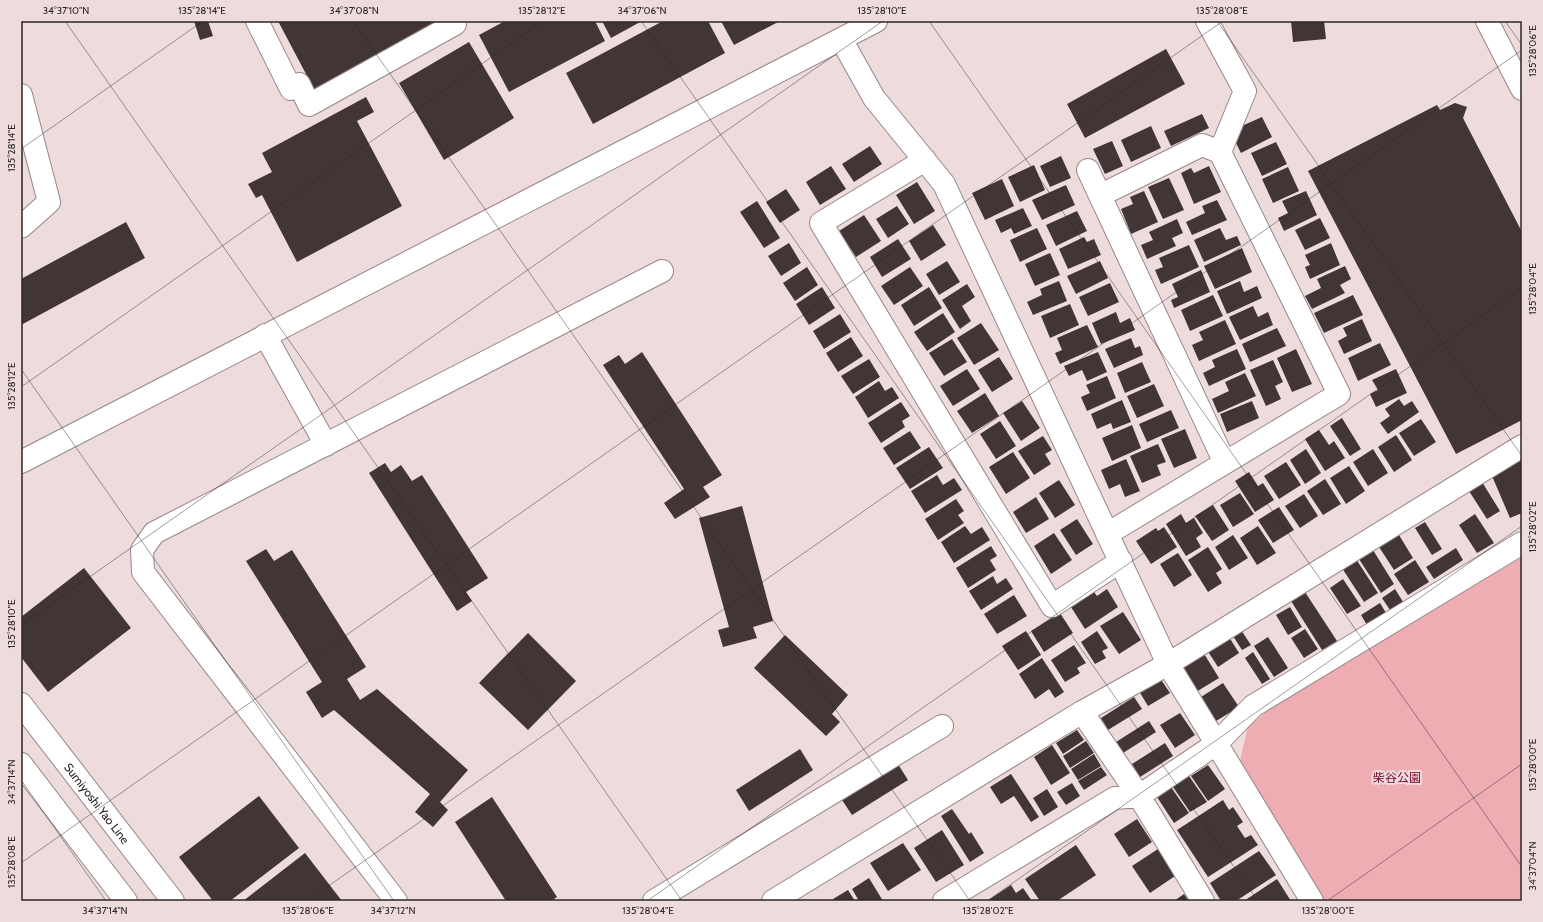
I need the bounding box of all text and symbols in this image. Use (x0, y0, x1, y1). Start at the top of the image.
text: 34°37'10"N (43, 4, 89, 17)
text: 135°28'14"E (178, 4, 226, 17)
text: 34°37'08"N (329, 4, 379, 17)
text: 135°28'12"E (518, 4, 566, 17)
text: 34°37'06"N (617, 4, 667, 17)
text: 135°28'10"E (857, 4, 907, 17)
text: 135°28'08"E (1196, 4, 1248, 17)
text: 135°28'06"E (1526, 25, 1539, 77)
text: 135°28'14"E (5, 124, 18, 172)
text: 135°28'04"E (1526, 263, 1539, 315)
text: 135°28'12"E (5, 362, 18, 410)
text: 135°28'02"E (1526, 501, 1539, 553)
text: 135°28'10"E (5, 599, 18, 649)
text: 135°28'00"E (1526, 738, 1539, 791)
text: 34°37'14"N (5, 759, 18, 805)
street label: Sumiyoshi Yao Line (61, 760, 133, 846)
park label: 柴谷公園 (1373, 770, 1421, 785)
text: 135°28'08"E (5, 836, 18, 888)
text: 34°37'04"N (1526, 841, 1539, 891)
text: 34°37'14"N (82, 904, 128, 917)
text: 135°28'06"E (282, 904, 334, 917)
text: 34°37'12"N (371, 904, 415, 917)
text: 135°28'04"E (622, 904, 674, 917)
text: 135°28'02"E (963, 904, 1014, 917)
text: 135°28'00"E (1302, 904, 1355, 917)

